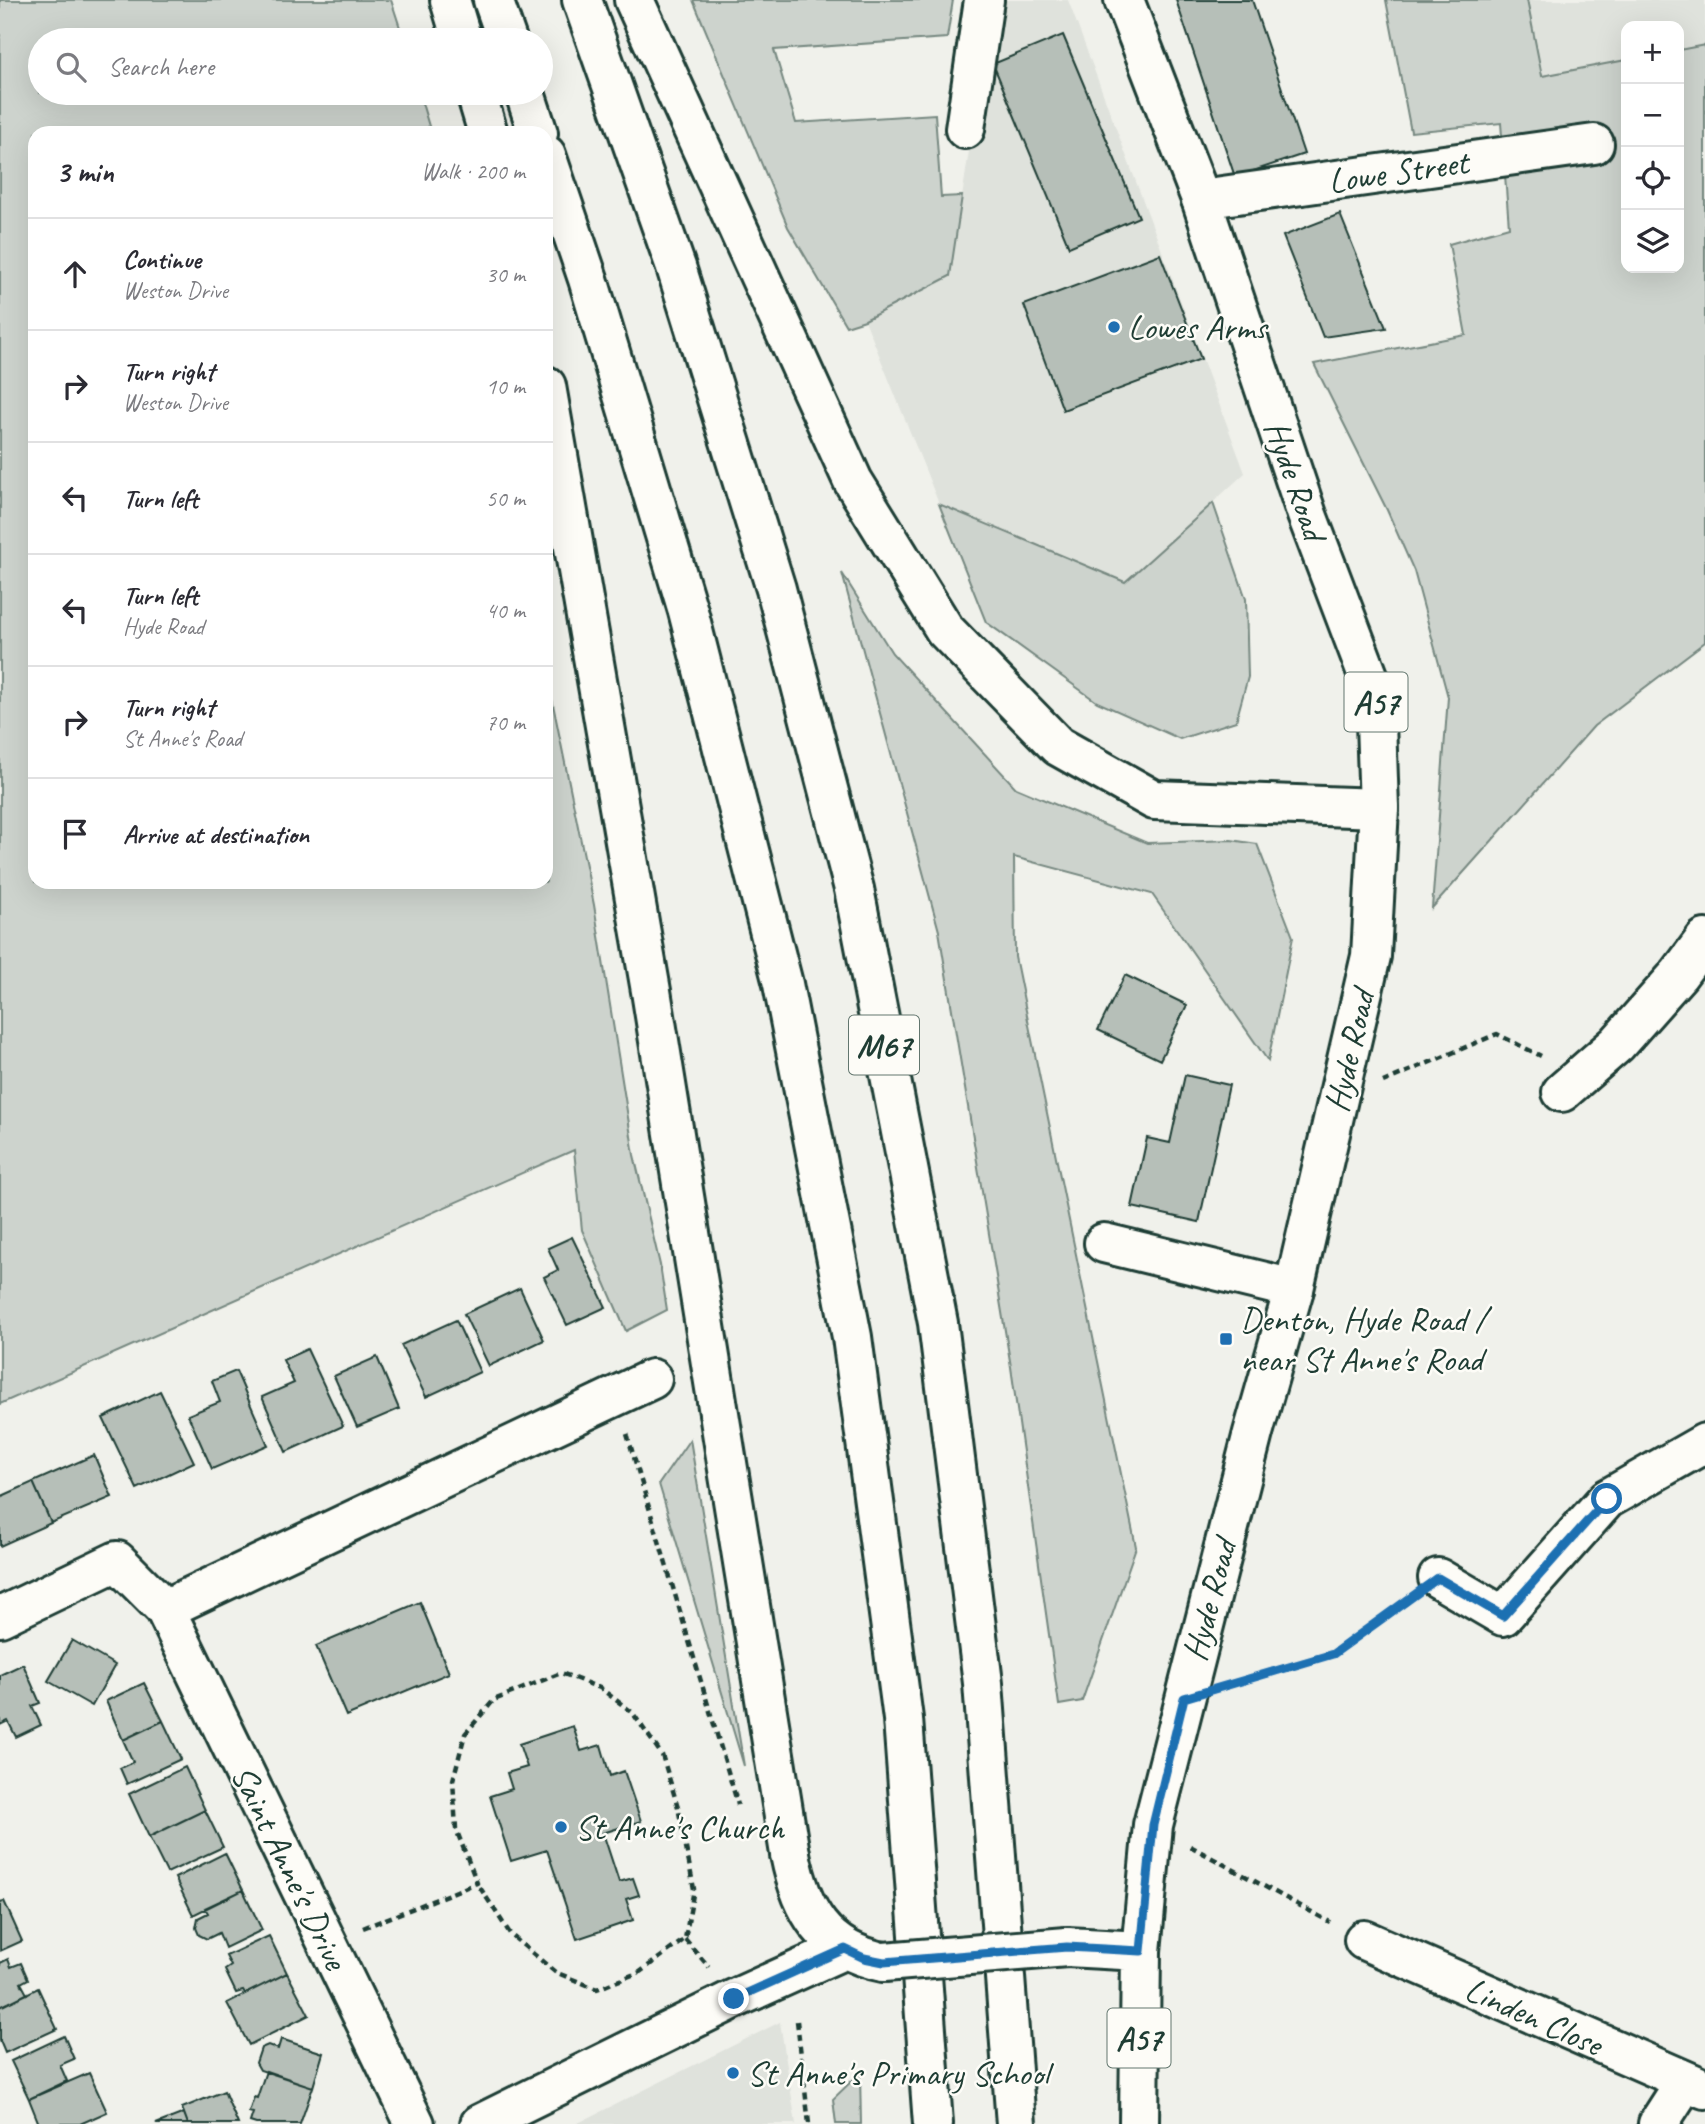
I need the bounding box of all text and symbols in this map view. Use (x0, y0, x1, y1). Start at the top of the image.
map controls (1621, 21, 1684, 273)
button: + (1621, 21, 1684, 84)
search box (28, 28, 553, 105)
icon: search (52, 48, 90, 86)
text: Search here (108, 50, 214, 83)
button: − (1621, 84, 1684, 147)
street label: Lowe Street (1325, 139, 1474, 204)
button: locate (1621, 147, 1684, 210)
text: 3 min (56, 153, 113, 191)
text: Walk · 200 m (421, 157, 525, 186)
button: layers (1621, 210, 1684, 273)
text: Continue (123, 243, 201, 276)
icon: ahead (56, 255, 94, 293)
text: 30 m (486, 260, 525, 289)
text: Weston Drive (123, 276, 228, 305)
place label: Lowes Arms (1128, 305, 1270, 350)
marker: Lowes Arms (1106, 319, 1122, 335)
text: Turn right (123, 355, 214, 388)
icon: right (56, 367, 94, 405)
text: 10 m (486, 372, 525, 401)
text: Weston Drive (123, 388, 228, 417)
street label: Hyde Road (1254, 414, 1339, 551)
icon: left (56, 479, 94, 517)
text: Turn left (123, 482, 198, 515)
text: 50 m (486, 484, 525, 513)
text: Turn left (123, 579, 198, 612)
icon: left (56, 591, 94, 629)
text: 40 m (486, 596, 525, 625)
text: Hyde Road (123, 612, 204, 641)
road number: A57 (1344, 673, 1408, 732)
text: Turn right (123, 691, 214, 724)
icon: right (56, 703, 94, 741)
text: 70 m (486, 708, 525, 737)
text: St Anne's Road (123, 724, 242, 753)
icon: arrive (56, 815, 94, 853)
text: Arrive at destination (123, 818, 309, 851)
street label: Hyde Road (1314, 981, 1386, 1116)
road number: M67 (849, 1015, 919, 1074)
place label: Denton, Hyde Road / near St Anne's Road (1240, 1297, 1493, 1382)
marker: Denton, Hyde Road / near St Anne's Road (1218, 1331, 1234, 1347)
route start (1591, 1483, 1622, 1514)
street label: Hyde Road (1172, 1530, 1249, 1666)
street label: Saint Anne's Drive (221, 1758, 359, 1979)
place label: St Anne's Church (575, 1805, 786, 1850)
marker: St Anne's Church (553, 1819, 569, 1835)
street label: Linden Close (1458, 1966, 1612, 2068)
route end (718, 1983, 749, 2014)
road number: A57 (1108, 2008, 1170, 2068)
place label: St Anne's Primary School (747, 2051, 1055, 2096)
marker: St Anne's Primary School (725, 2065, 741, 2081)

